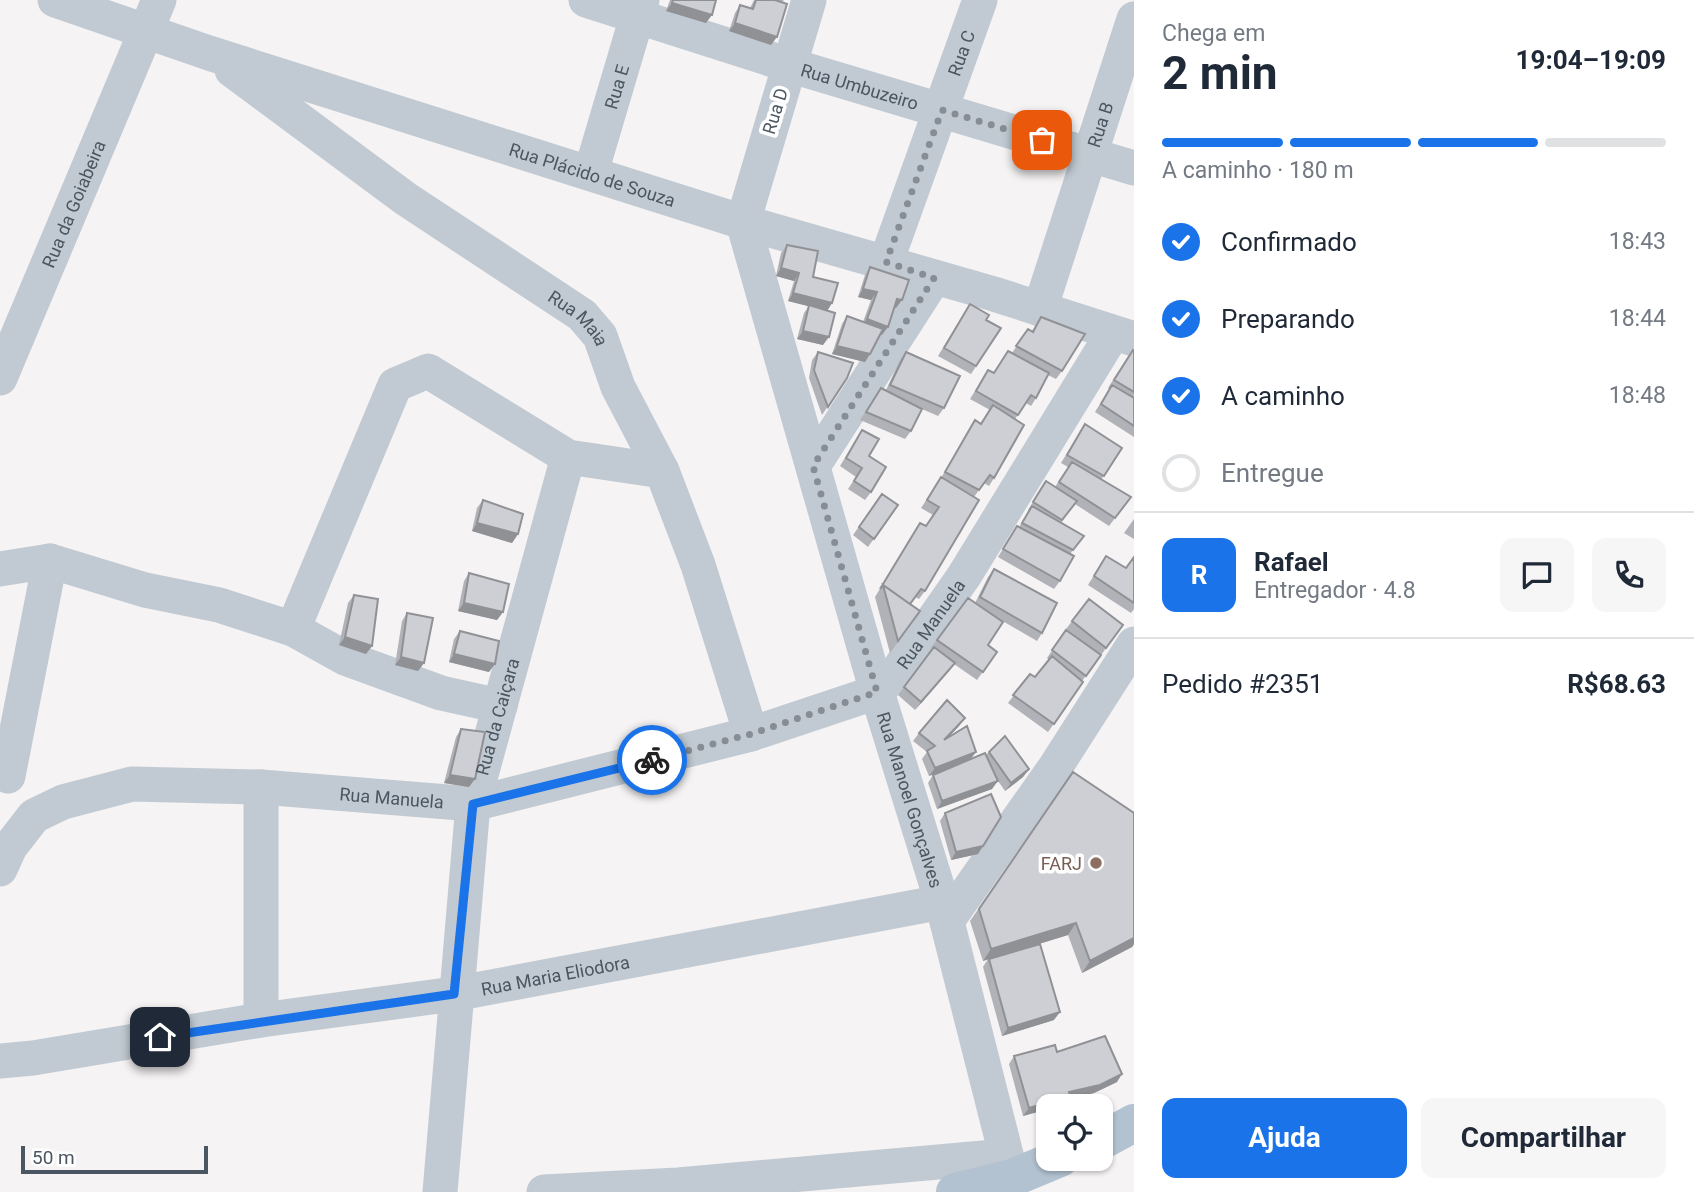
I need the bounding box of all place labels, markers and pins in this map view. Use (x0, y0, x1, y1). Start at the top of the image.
pin (1012, 110, 1072, 170)
place label: FARJ (1041, 853, 1082, 874)
marker: FARJ (1088, 855, 1104, 871)
pin (130, 1007, 190, 1067)

